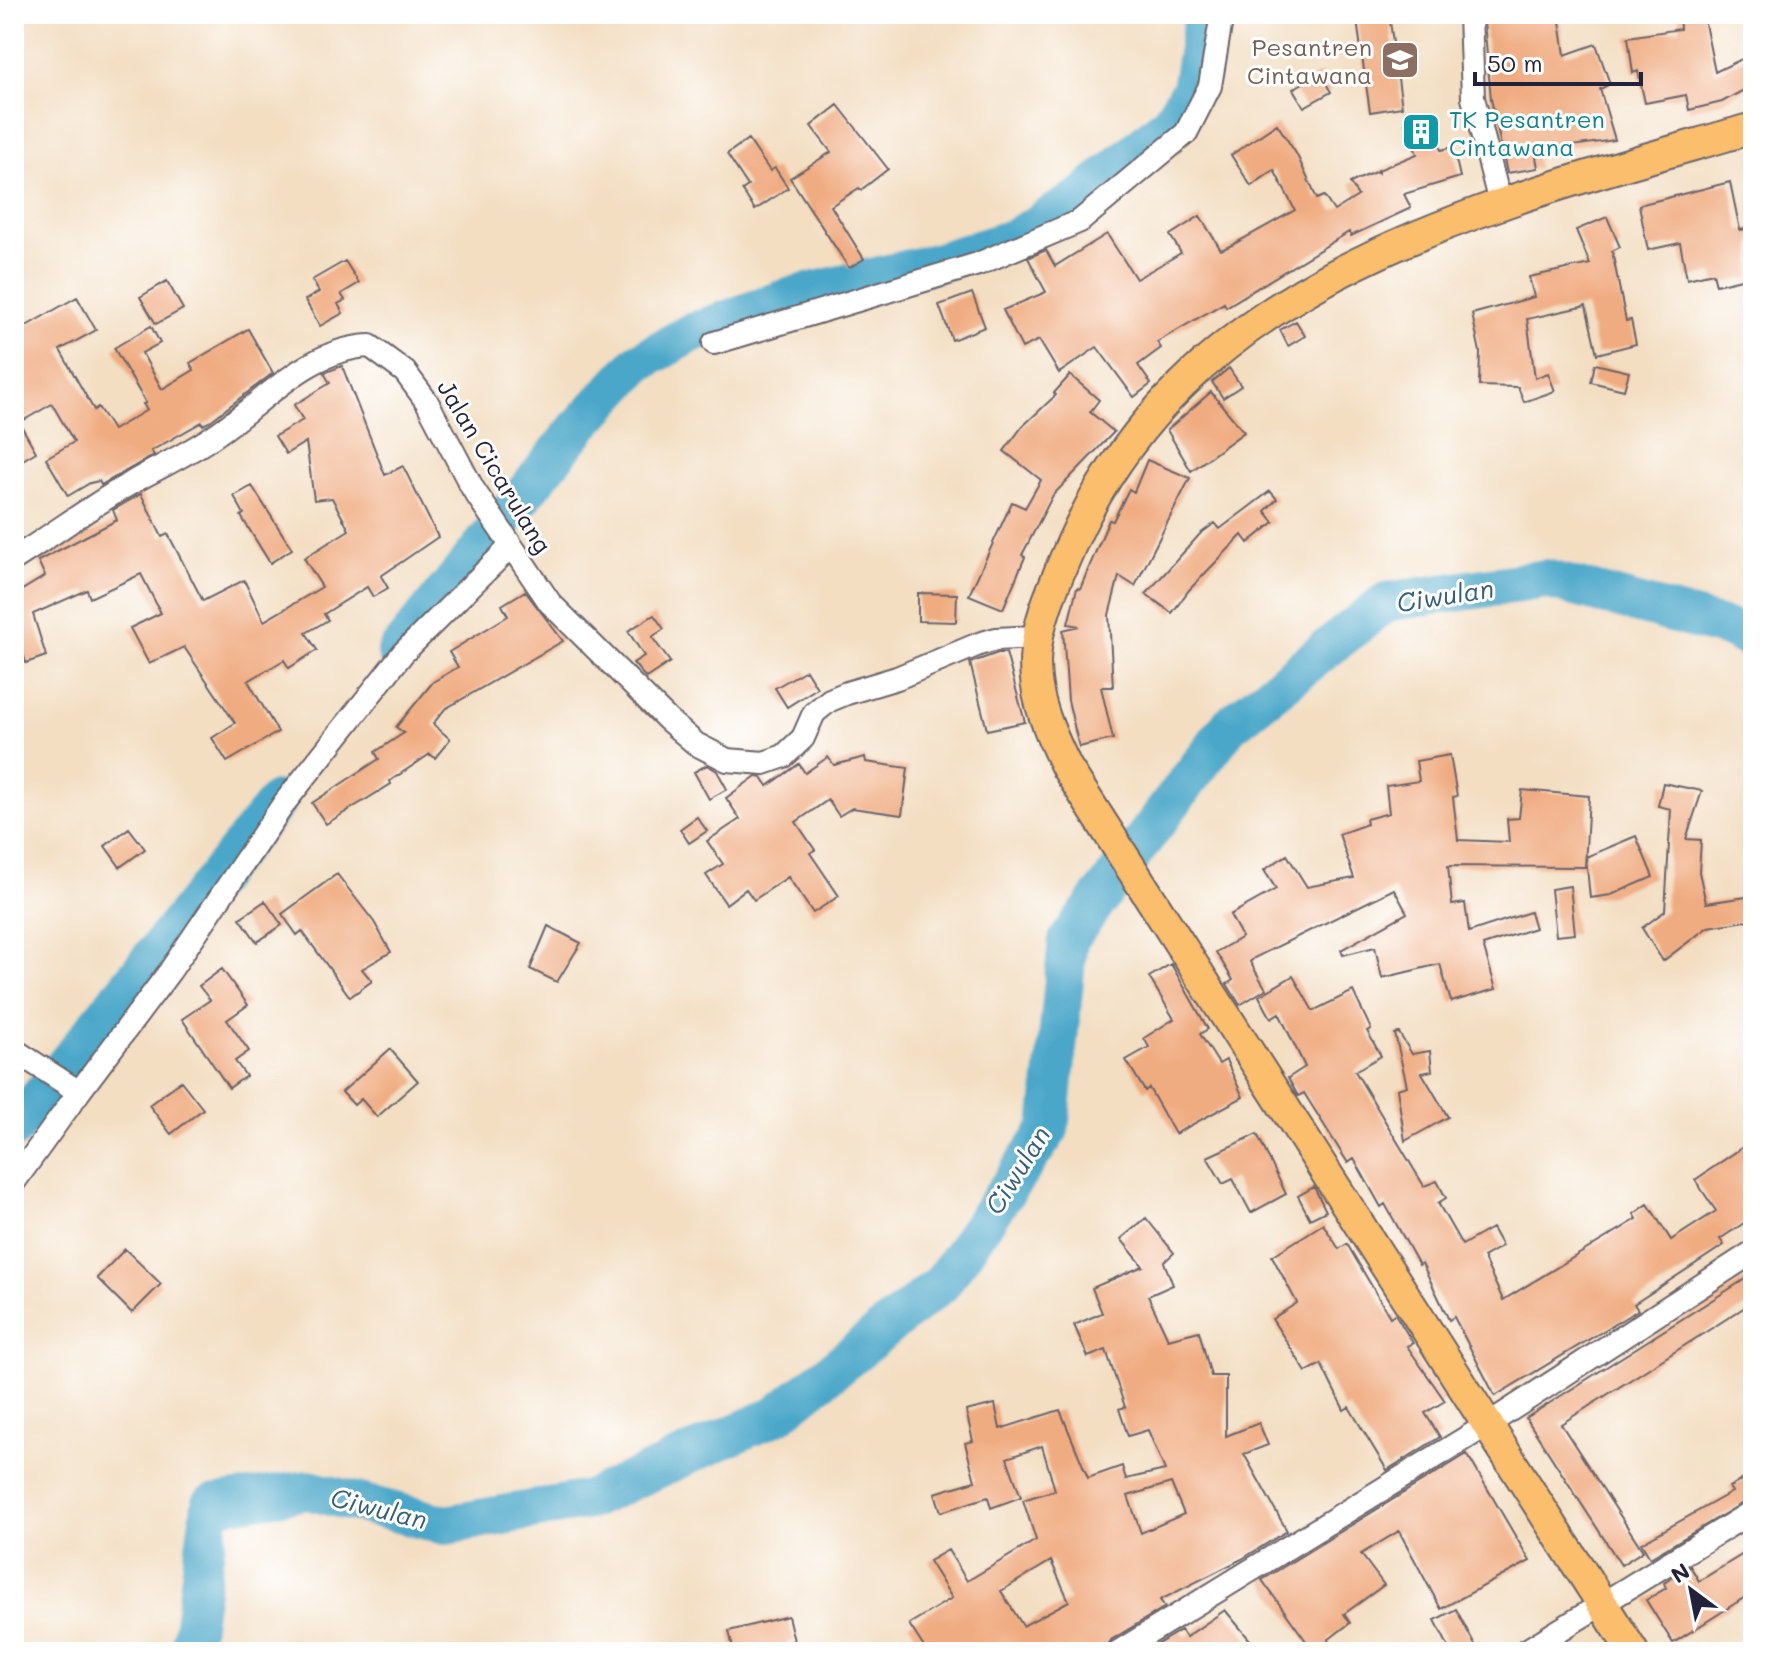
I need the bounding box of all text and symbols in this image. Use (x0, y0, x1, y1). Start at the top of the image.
place label: Pesantren Cintawana (1247, 31, 1372, 90)
scale bar (1475, 36, 1641, 86)
school or university icon: Pesantren Cintawana (1379, 39, 1421, 81)
text: 50 m (1487, 47, 1543, 78)
place label: TK Pesantren Cintawana (1449, 103, 1605, 162)
building icon: TK Pesantren Cintawana (1400, 111, 1442, 153)
street label: Jalan Cicarulang (431, 374, 559, 558)
water label: Ciwulan (1394, 571, 1496, 619)
water label: Ciwulan (977, 1119, 1057, 1221)
water label: Ciwulan (327, 1480, 431, 1536)
north arrow (1651, 1550, 1731, 1630)
text: N (1665, 1556, 1695, 1589)

